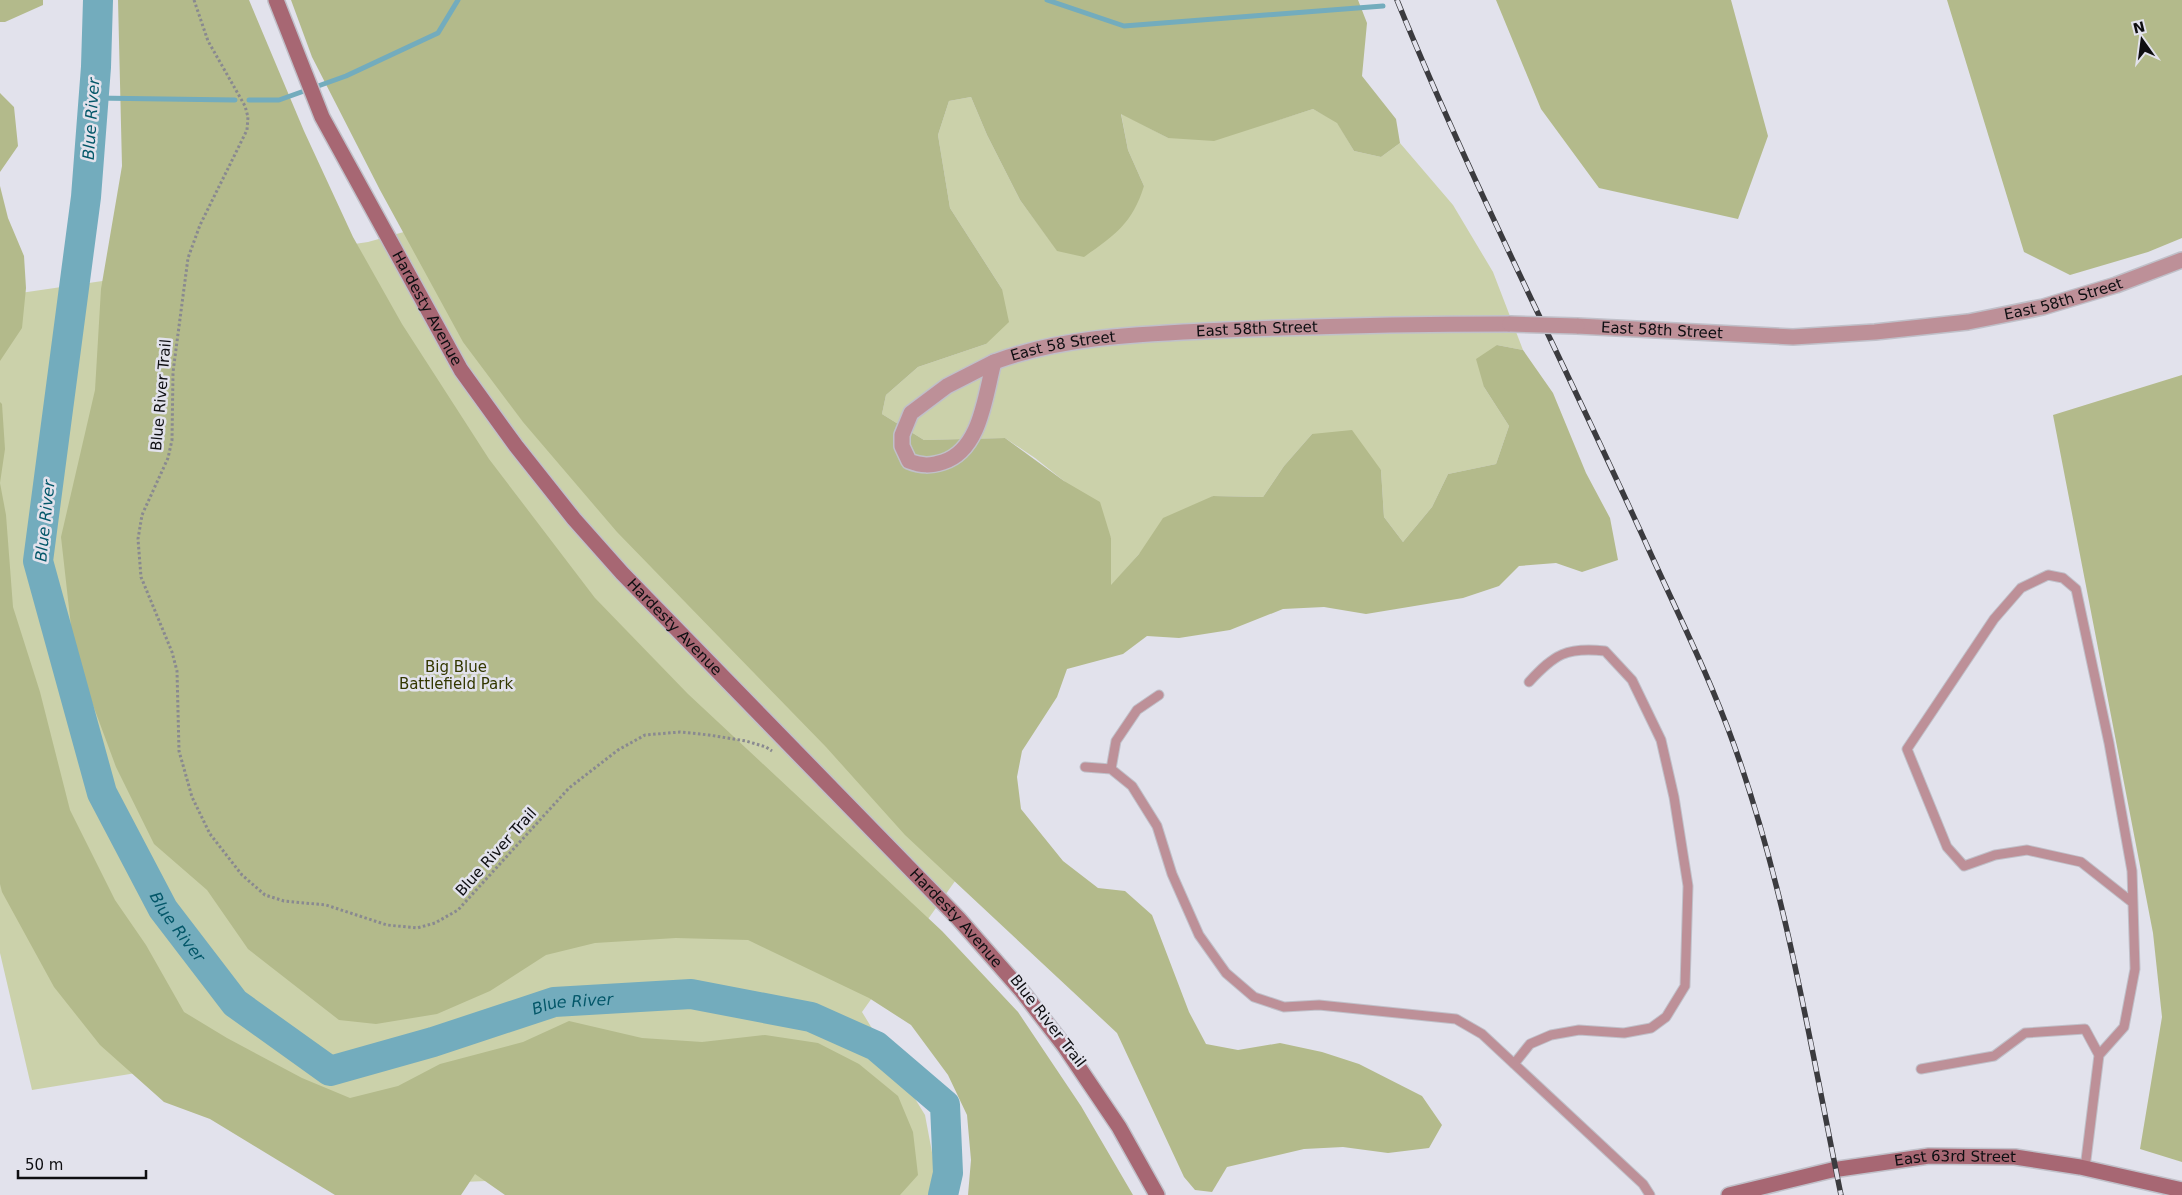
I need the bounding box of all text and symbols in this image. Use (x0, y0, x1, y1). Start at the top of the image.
north arrow (2117, 15, 2167, 65)
text: N (2131, 18, 2146, 37)
water label: Blue River (79, 76, 103, 161)
street label: Hardesty Avenue (388, 248, 466, 369)
street label: East 58th Street (2003, 274, 2125, 324)
street label: East 58th Street (1196, 318, 1318, 340)
street label: East 58th Street (1600, 318, 1723, 342)
street label: East 58 Street (1008, 328, 1116, 365)
street label: Blue River Trail (147, 338, 175, 452)
water label: Blue River (31, 478, 59, 563)
street label: Hardesty Avenue (623, 575, 726, 679)
park label: Big Blue Battlefield Park (399, 658, 513, 693)
street label: Blue River Trail (452, 804, 540, 900)
street label: Hardesty Avenue (906, 865, 1006, 971)
water label: Blue River (146, 888, 210, 966)
street label: Blue River Trail (1006, 971, 1090, 1071)
water label: Blue River (529, 989, 615, 1018)
street label: East 63rd Street (1893, 1147, 2016, 1170)
scale bar (18, 1148, 145, 1180)
text: 50 m (25, 1156, 63, 1174)

